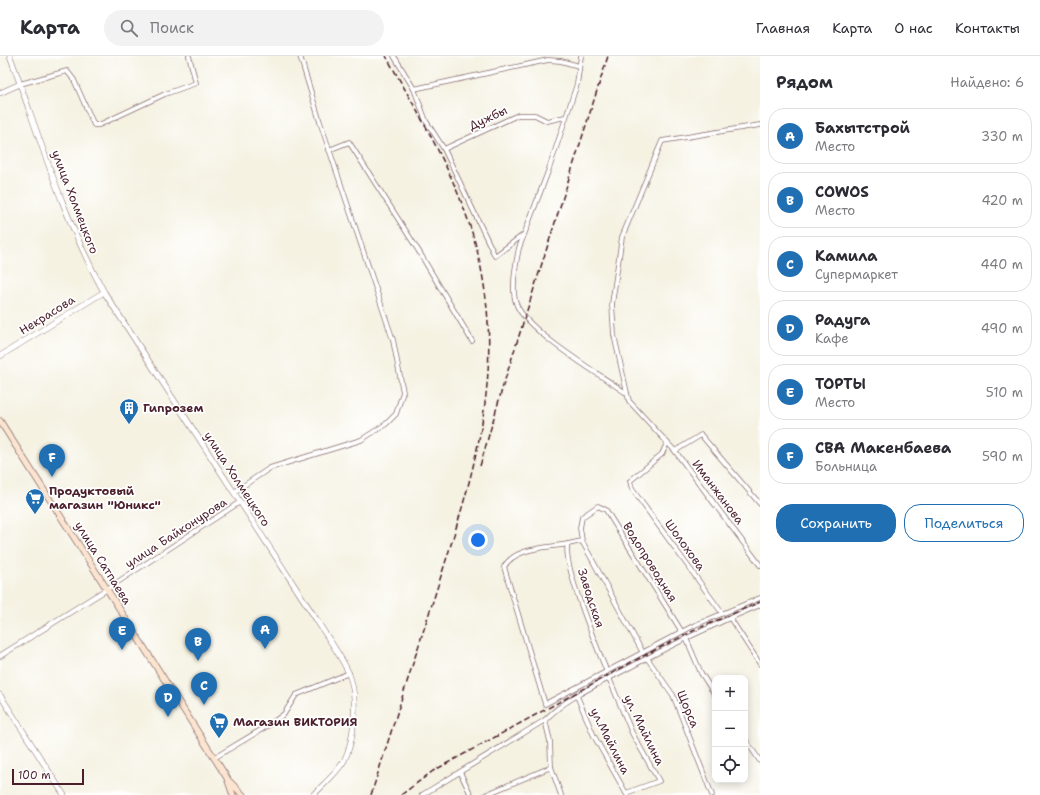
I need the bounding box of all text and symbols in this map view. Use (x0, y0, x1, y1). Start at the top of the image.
search box (104, 10, 384, 46)
text: Карта (20, 15, 80, 40)
icon: search (118, 17, 140, 39)
text: Поиск (150, 18, 194, 38)
text: Главная (756, 19, 810, 37)
text: Карта (832, 19, 872, 37)
text: О нас (894, 19, 933, 37)
text: Контакты (955, 19, 1020, 37)
text: Рядом (776, 71, 833, 93)
text: Найдено: 6 (950, 74, 1024, 91)
street label: Дужбы (466, 102, 510, 134)
text: Бахытстрой (815, 118, 910, 138)
text: A (785, 128, 795, 145)
text: 330 m (981, 128, 1023, 145)
text: Место (815, 138, 855, 155)
street label: улица Холмецкого (48, 148, 102, 256)
text: COWOS (815, 182, 869, 202)
text: B (786, 192, 794, 209)
text: 420 m (981, 192, 1023, 209)
text: Место (815, 202, 855, 219)
text: Камила (815, 246, 878, 266)
text: C (786, 256, 794, 273)
text: 440 m (981, 256, 1023, 273)
text: Супермаркет (815, 266, 898, 283)
street label: Некрасова (16, 291, 78, 338)
text: Радуга (815, 310, 870, 330)
text: D (785, 320, 795, 337)
text: 490 m (981, 320, 1023, 337)
text: Кафе (815, 330, 849, 347)
text: ТОРТЫ (815, 374, 866, 394)
text: E (786, 384, 794, 401)
text: 510 m (986, 384, 1023, 401)
text: Место (815, 394, 855, 411)
building icon: Гипрозем (118, 397, 140, 425)
place label: Гипрозем (143, 400, 203, 416)
street label: улица Холмецкого (200, 428, 274, 530)
text: СВА Макенбаева (815, 438, 951, 458)
pin: F (39, 444, 65, 477)
text: F (786, 448, 794, 465)
text: 590 m (982, 448, 1023, 465)
street label: Иманжанова (688, 456, 748, 528)
text: Больница (815, 458, 877, 475)
place label: Продуктовый магазин "Юникс" (49, 483, 161, 513)
supermarket icon: Продуктовый магазин "Юникс" (24, 487, 46, 515)
street label: улица Байконурова (122, 494, 230, 572)
button: Сохранить (776, 504, 896, 542)
button: Поделиться (904, 504, 1024, 542)
street label: Шолохова (661, 516, 709, 574)
street label: улица Сатпаева (71, 518, 135, 608)
street label: Водопроводная (619, 519, 681, 605)
your location (468, 530, 488, 550)
street label: Заводская (574, 566, 608, 630)
pin: A (252, 616, 278, 649)
pin: E (109, 617, 135, 650)
pin: B (185, 628, 211, 661)
pin: C (191, 672, 217, 705)
map controls (712, 675, 748, 783)
button: + (712, 675, 748, 711)
pin: D (155, 684, 181, 717)
street label: Щорса (673, 688, 703, 731)
street label: ул. Майлина (620, 692, 668, 768)
street label: ул.Майлина (586, 705, 634, 777)
supermarket icon: Магазин ВИКТОРИЯ (208, 711, 230, 739)
button: − (712, 711, 748, 747)
place label: Магазин ВИКТОРИЯ (233, 714, 357, 730)
button: locate (712, 747, 748, 783)
scale bar (12, 767, 84, 786)
text: 100 m (18, 768, 51, 783)

